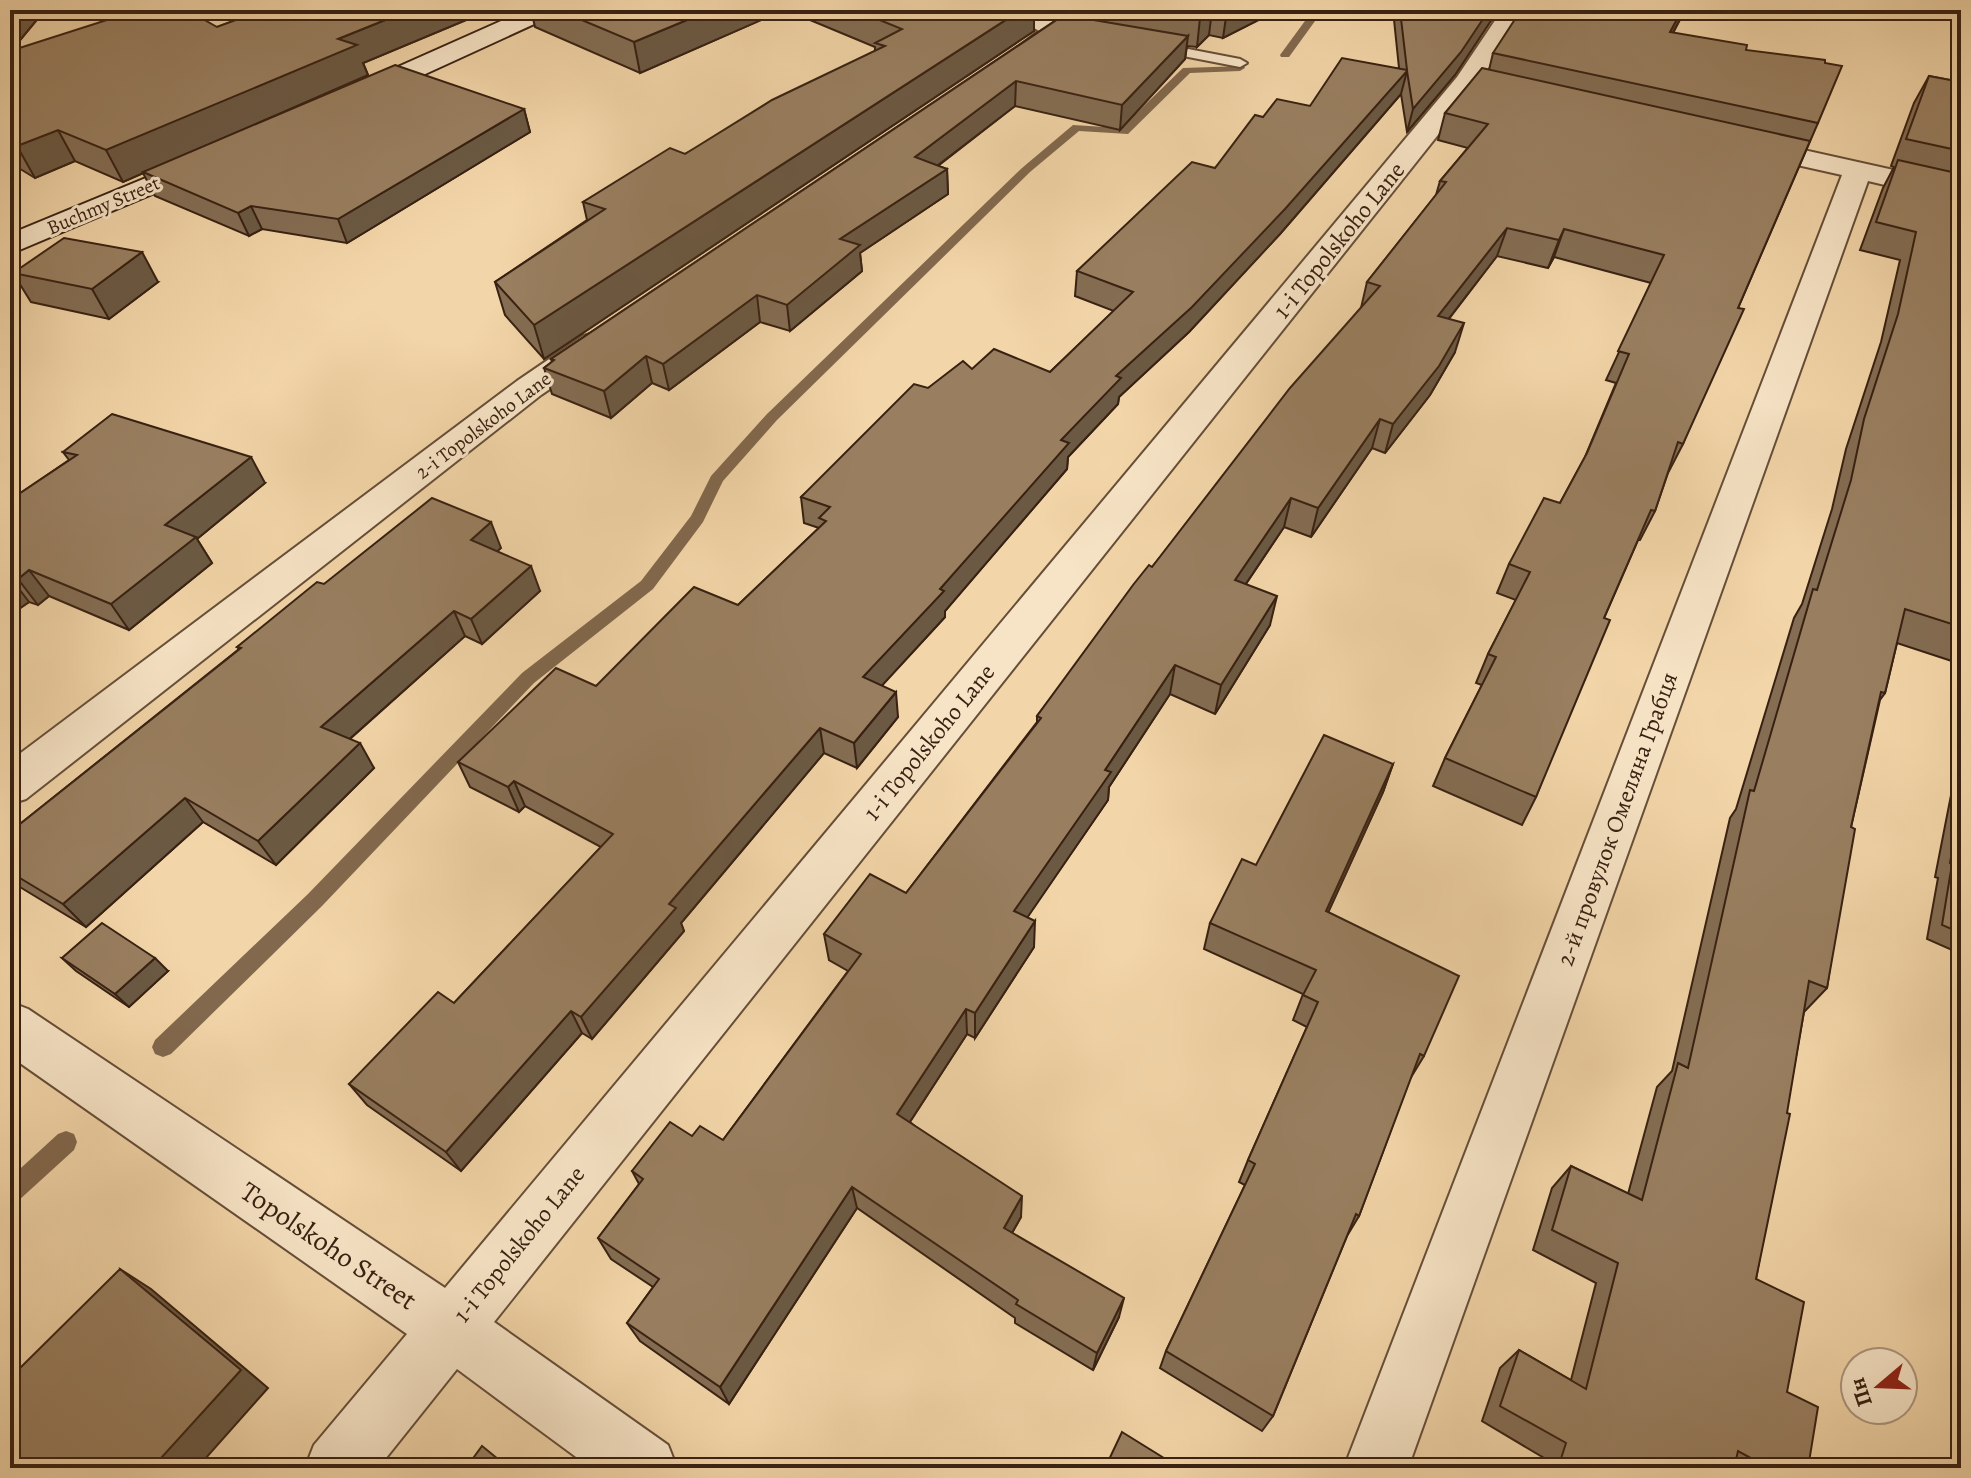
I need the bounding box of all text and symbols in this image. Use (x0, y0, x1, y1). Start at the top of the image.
street label: 1-i Topolskoho Lane (1266, 155, 1412, 325)
street label: Buchmy Street (43, 169, 164, 241)
street label: 2-i Topolskoho Lane (410, 365, 557, 485)
street label: 1-i Topolskoho Lane (856, 657, 1002, 827)
street label: 2-й провулок Омеляна Грабця (1549, 668, 1685, 970)
street label: 1-i Topolskoho Lane (446, 1159, 592, 1329)
street label: Topolskoho Street (233, 1173, 424, 1319)
north arrow (1839, 1346, 1919, 1426)
text: Пн (1842, 1374, 1880, 1411)

